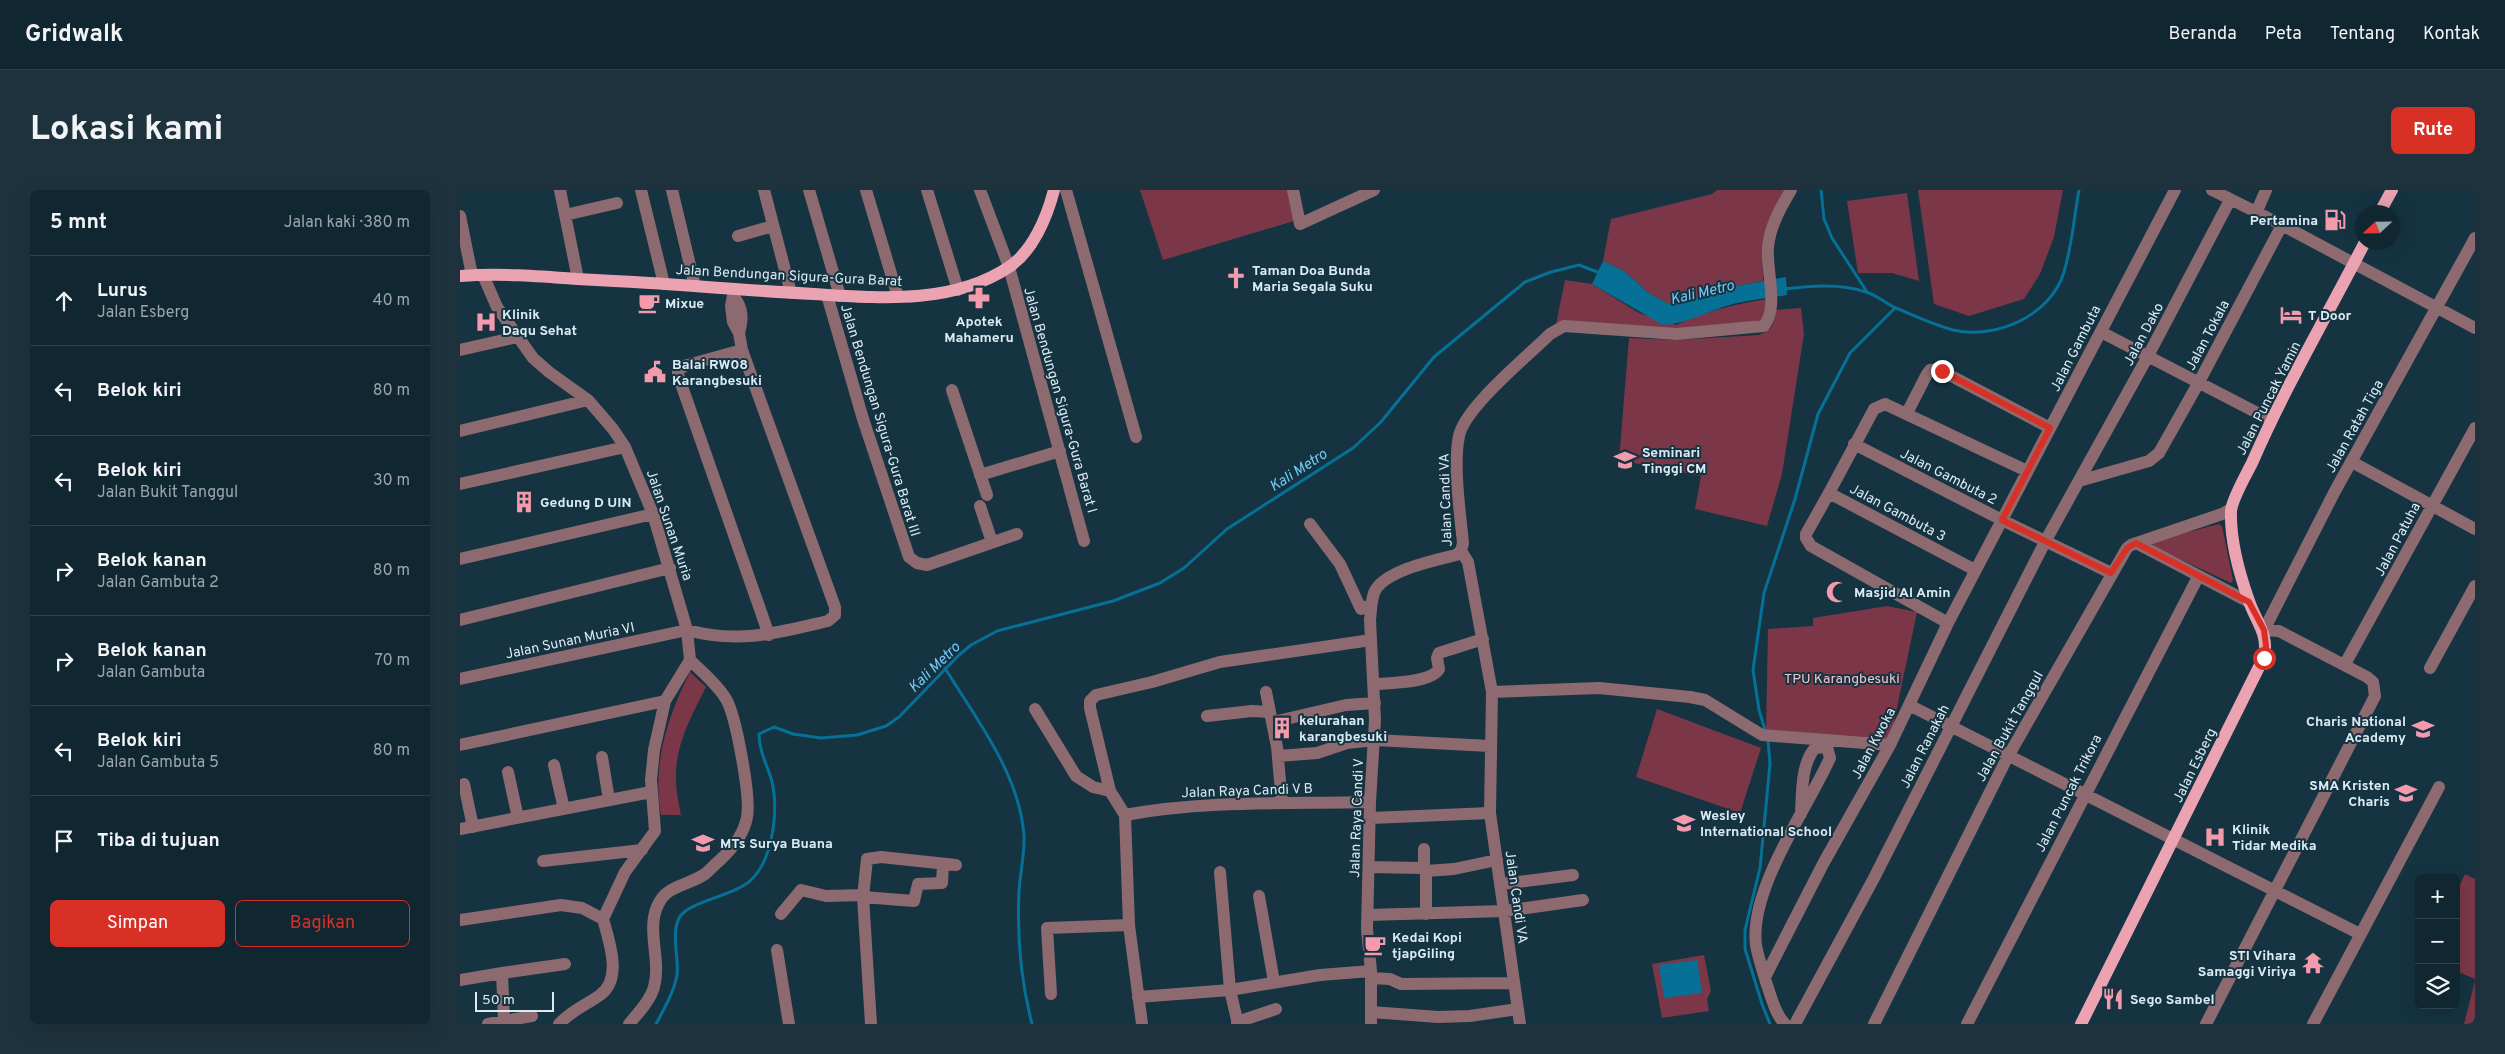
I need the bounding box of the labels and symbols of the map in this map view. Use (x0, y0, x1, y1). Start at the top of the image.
north arrow (2355, 205, 2400, 250)
fuel station icon: Pertamina (2322, 207, 2348, 233)
place label: Pertamina (2250, 213, 2318, 230)
street label: Jalan Bendungan Sigura-Gura Barat (675, 262, 903, 291)
place label: Taman Doa Bunda Maria Segala Suku (1252, 263, 1373, 296)
church icon: Taman Doa Bunda Maria Segala Suku (1223, 265, 1249, 291)
water label: Kali Metro (1669, 277, 1736, 310)
pharmacy icon: Apotek Mahameru (966, 285, 992, 311)
street label: Jalan Bendungan Sigura-Gura Barat I (1019, 286, 1100, 515)
cafe icon: Mixue (636, 290, 662, 316)
place label: Mixue (665, 296, 704, 313)
street label: Jalan Tokala (2183, 298, 2234, 374)
street label: Jalan Dako (2121, 300, 2168, 369)
street label: Jalan Bendungan Sigura-Gura Barat III (836, 302, 923, 539)
hotel icon: T Door (2278, 302, 2304, 328)
street label: Jalan Gambuta (2047, 303, 2105, 395)
place label: Klinik Daqu Sehat (502, 307, 577, 340)
place label: T Door (2308, 308, 2351, 325)
hospital icon: Klinik Daqu Sehat (473, 309, 499, 335)
place label: Apotek Mahameru (944, 314, 1014, 347)
street label: Jalan Puncak Yamin (2233, 339, 2305, 458)
place label: Balai RW08 Karangbesuki (672, 357, 762, 390)
public building icon: Balai RW08 Karangbesuki (642, 359, 668, 385)
route end (1931, 360, 1954, 383)
street label: Jalan Ratah Tiga (2323, 377, 2388, 476)
place label: Seminari Tinggi CM (1642, 445, 1706, 478)
water label: Kali Metro (1266, 446, 1331, 497)
street label: Jalan Gambuta 2 (1897, 446, 2000, 509)
school or university icon: Seminari Tinggi CM (1612, 447, 1638, 473)
street label: Jalan Candi VA (1436, 453, 1457, 547)
street label: Jalan Sunan Muria (642, 468, 695, 583)
street label: Jalan Gambuta 3 (1846, 481, 1948, 546)
building icon: Gedung D UIN (511, 489, 537, 515)
place label: Gedung D UIN (540, 495, 631, 512)
street label: Jalan Patuha (2372, 500, 2425, 580)
mosque icon: Masjid Al Amin (1824, 579, 1850, 605)
place label: Masjid Al Amin (1854, 585, 1951, 602)
street label: Jalan Sunan Muria VI (504, 619, 637, 663)
water label: Kali Metro (905, 639, 965, 697)
route start (2253, 647, 2276, 670)
street label: Jalan Bukit Tanggul (1973, 669, 2048, 785)
park label: TPU Karangbesuki (1784, 671, 1900, 688)
street label: Jalan Ranakah (1897, 702, 1954, 791)
street label: Jalan Kwoka (1848, 705, 1900, 782)
place label: kelurahan karangbesuki (1299, 713, 1387, 746)
place label: Charis National Academy (2306, 714, 2406, 747)
building icon: kelurahan karangbesuki (1269, 715, 1295, 741)
school or university icon: Charis National Academy (2410, 716, 2436, 742)
street label: Jalan Esberg (2170, 726, 2221, 806)
street label: Jalan Puncak Trikora (2032, 732, 2106, 855)
street label: Jalan Raya Candi V (1347, 758, 1368, 878)
place label: SMA Kristen Charis (2309, 778, 2390, 811)
school or university icon: SMA Kristen Charis (2393, 780, 2419, 806)
street label: Jalan Raya Candi V B (1181, 781, 1313, 802)
place label: Wesley International School (1700, 808, 1832, 841)
school or university icon: Wesley International School (1671, 810, 1697, 836)
place label: Klinik Tidar Medika (2232, 822, 2317, 855)
hospital icon: Klinik Tidar Medika (2202, 824, 2228, 850)
school or university icon: MTs Surya Buana (690, 830, 716, 856)
place label: MTs Surya Buana (720, 836, 833, 853)
street label: Jalan Candi VA (1501, 850, 1530, 945)
place label: Kedai Kopi tjapGiling (1392, 930, 1462, 963)
cafe icon: Kedai Kopi tjapGiling (1362, 932, 1388, 958)
place label: STI Vihara Samaggi Viriya (2198, 948, 2296, 981)
temple icon: STI Vihara Samaggi Viriya (2300, 950, 2326, 976)
restaurant icon: Sego Sambel (2100, 986, 2126, 1012)
scale bar (475, 989, 554, 1012)
place label: Sego Sambel (2130, 992, 2215, 1009)

